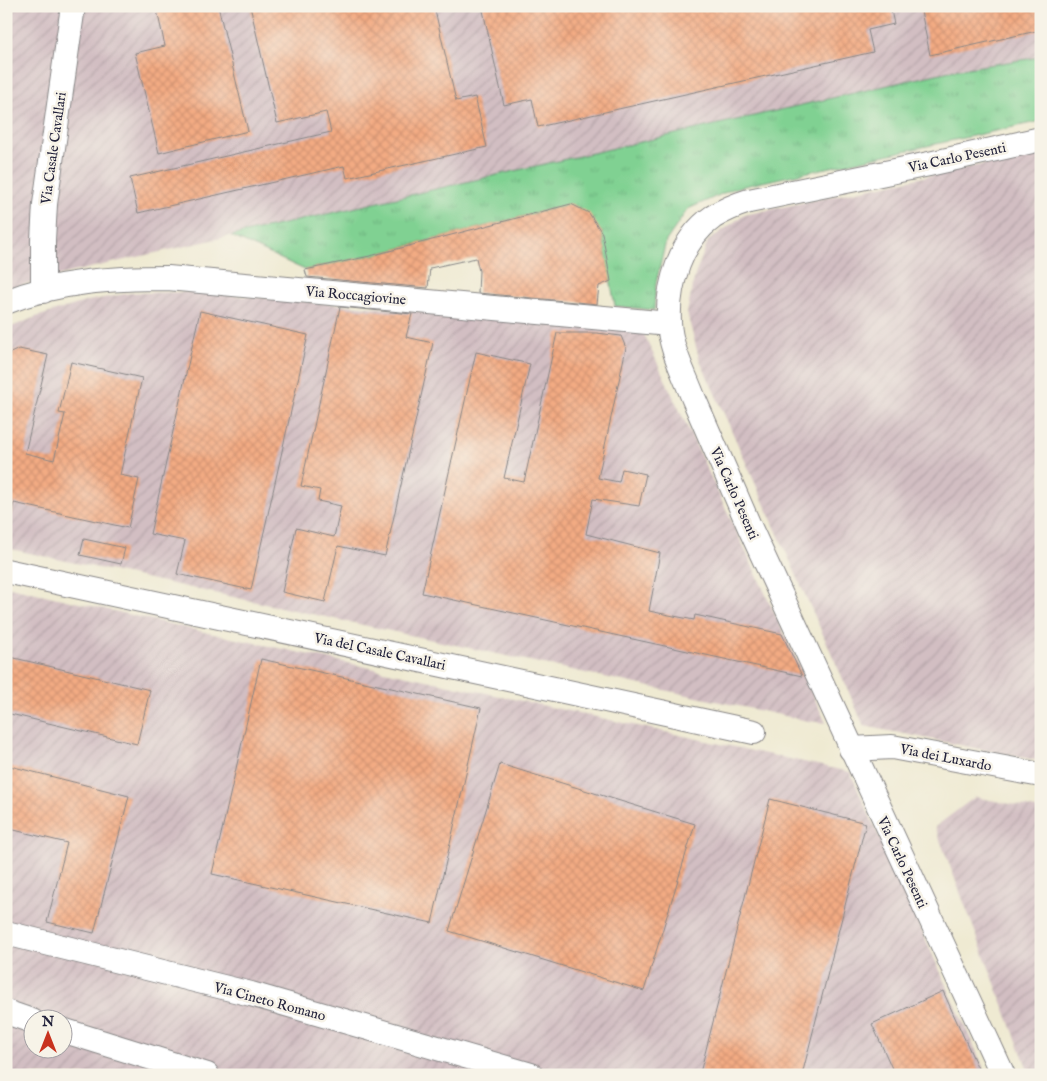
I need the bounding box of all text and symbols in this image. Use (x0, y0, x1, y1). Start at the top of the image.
street label: Via Casale Cavallari (37, 91, 71, 206)
street label: Via Carlo Pesenti (906, 139, 1008, 177)
street label: Via Roccagiovine (304, 283, 407, 309)
street label: Via Carlo Pesenti (705, 444, 763, 543)
street label: Via del Casale Cavallari (312, 629, 447, 675)
street label: Via dei Luxardo (897, 740, 994, 776)
street label: Via Carlo Pesenti (873, 813, 931, 911)
street label: Via Cineto Romano (211, 978, 328, 1026)
north arrow (22, 1008, 72, 1058)
text: N (41, 1013, 54, 1031)

